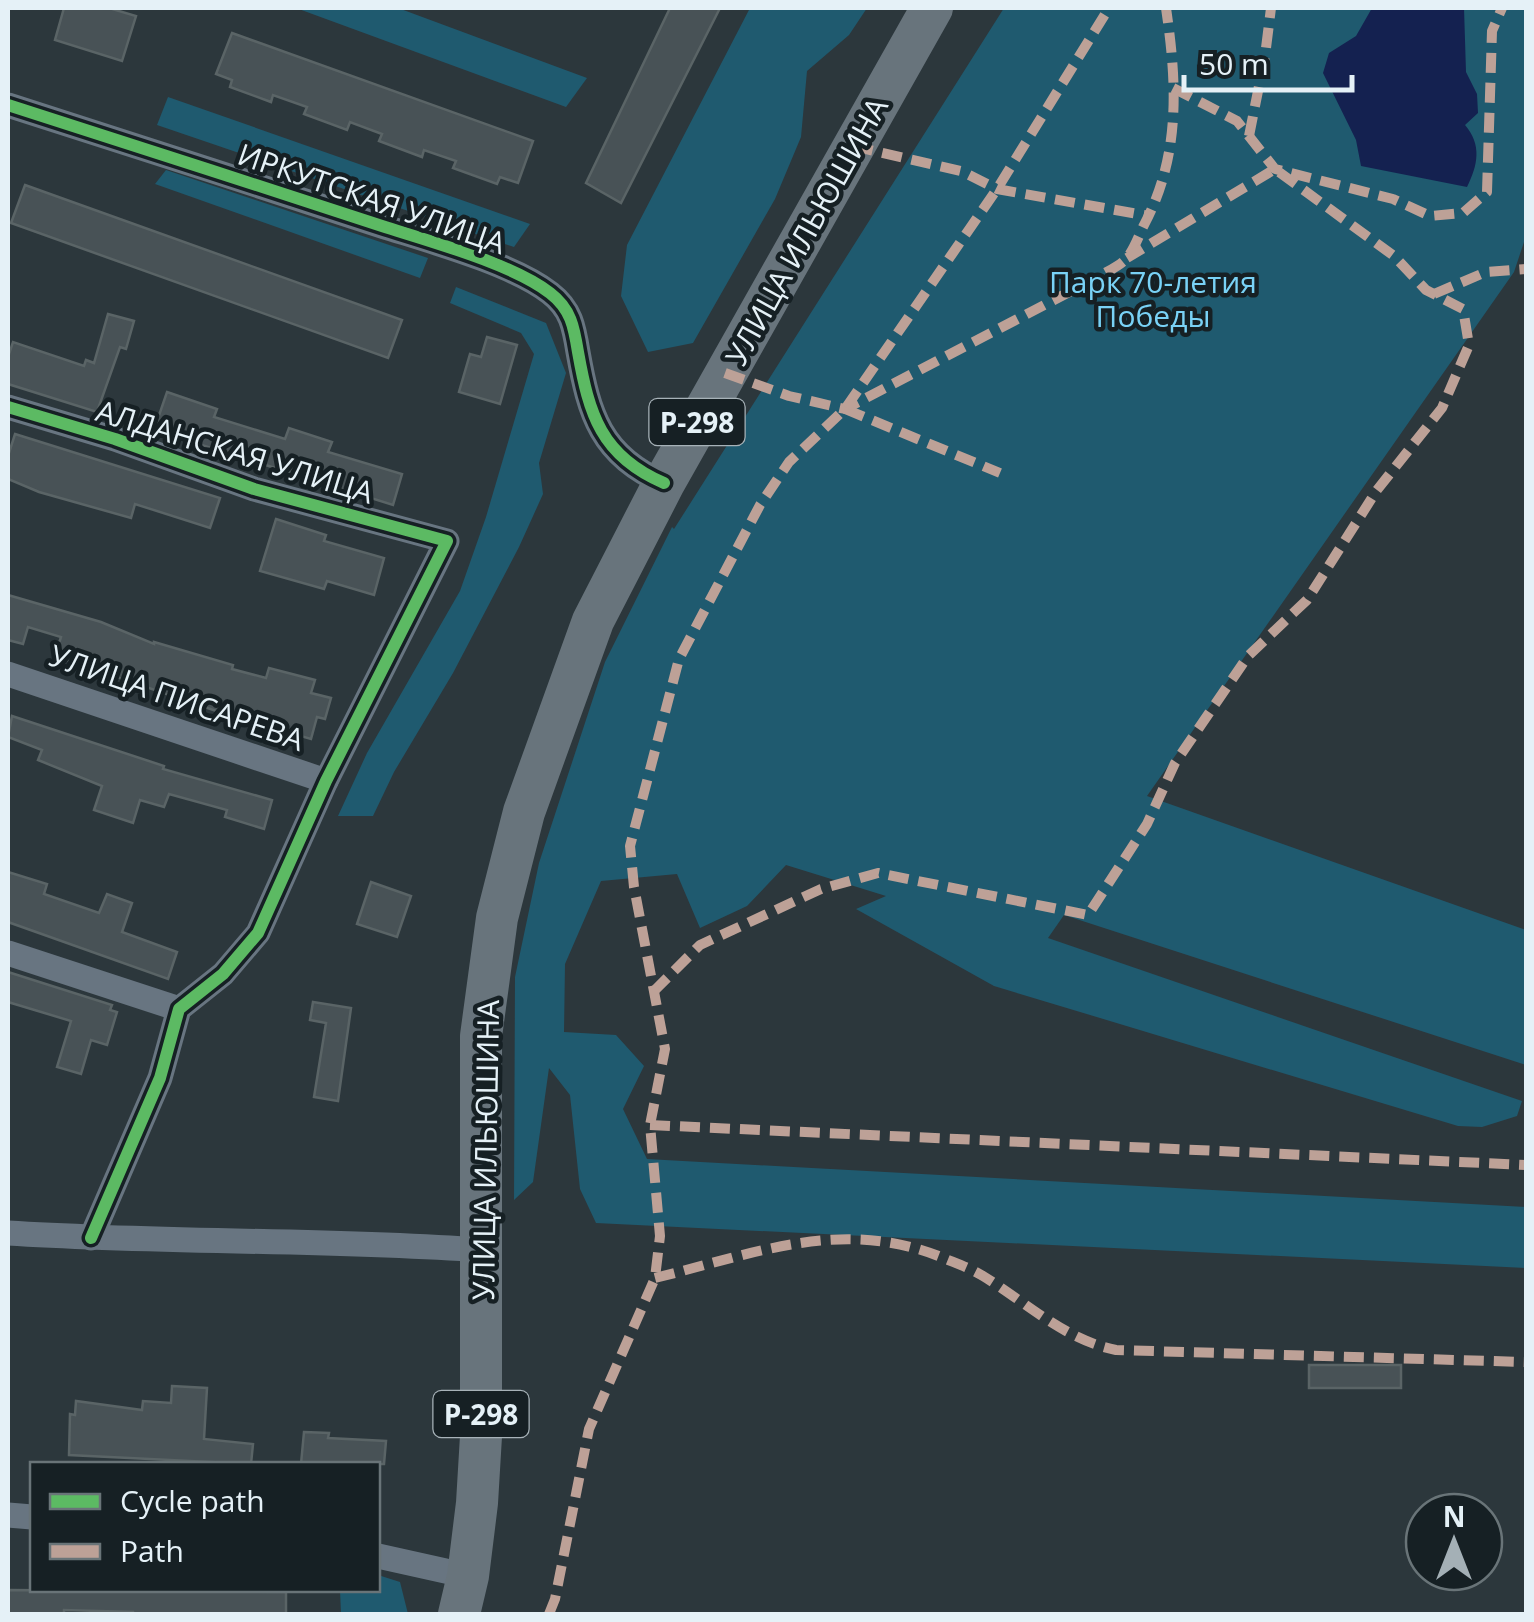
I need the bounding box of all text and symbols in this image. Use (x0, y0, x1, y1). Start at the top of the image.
scale bar (1184, 30, 1352, 92)
text: 50 m (1199, 43, 1269, 84)
street label: УЛИЦА ИЛЬЮШИНА (715, 90, 897, 372)
street label: ИРКУТСКАЯ УЛИЦА (233, 133, 511, 263)
park label: Парк 70-летия Победы (1049, 261, 1257, 336)
street label: АЛДАНСКАЯ УЛИЦА (91, 389, 379, 513)
road number: Р-298 (650, 399, 744, 445)
street label: УЛИЦА ПИСАРЕВА (44, 634, 310, 760)
street label: УЛИЦА ИЛЬЮШИНА (462, 999, 508, 1301)
road number: Р-298 (434, 1391, 528, 1437)
legend (30, 1462, 380, 1592)
text: Cycle path (120, 1480, 265, 1521)
north arrow (1404, 1492, 1504, 1592)
text: N (1443, 1497, 1465, 1535)
text: Path (120, 1530, 184, 1571)

